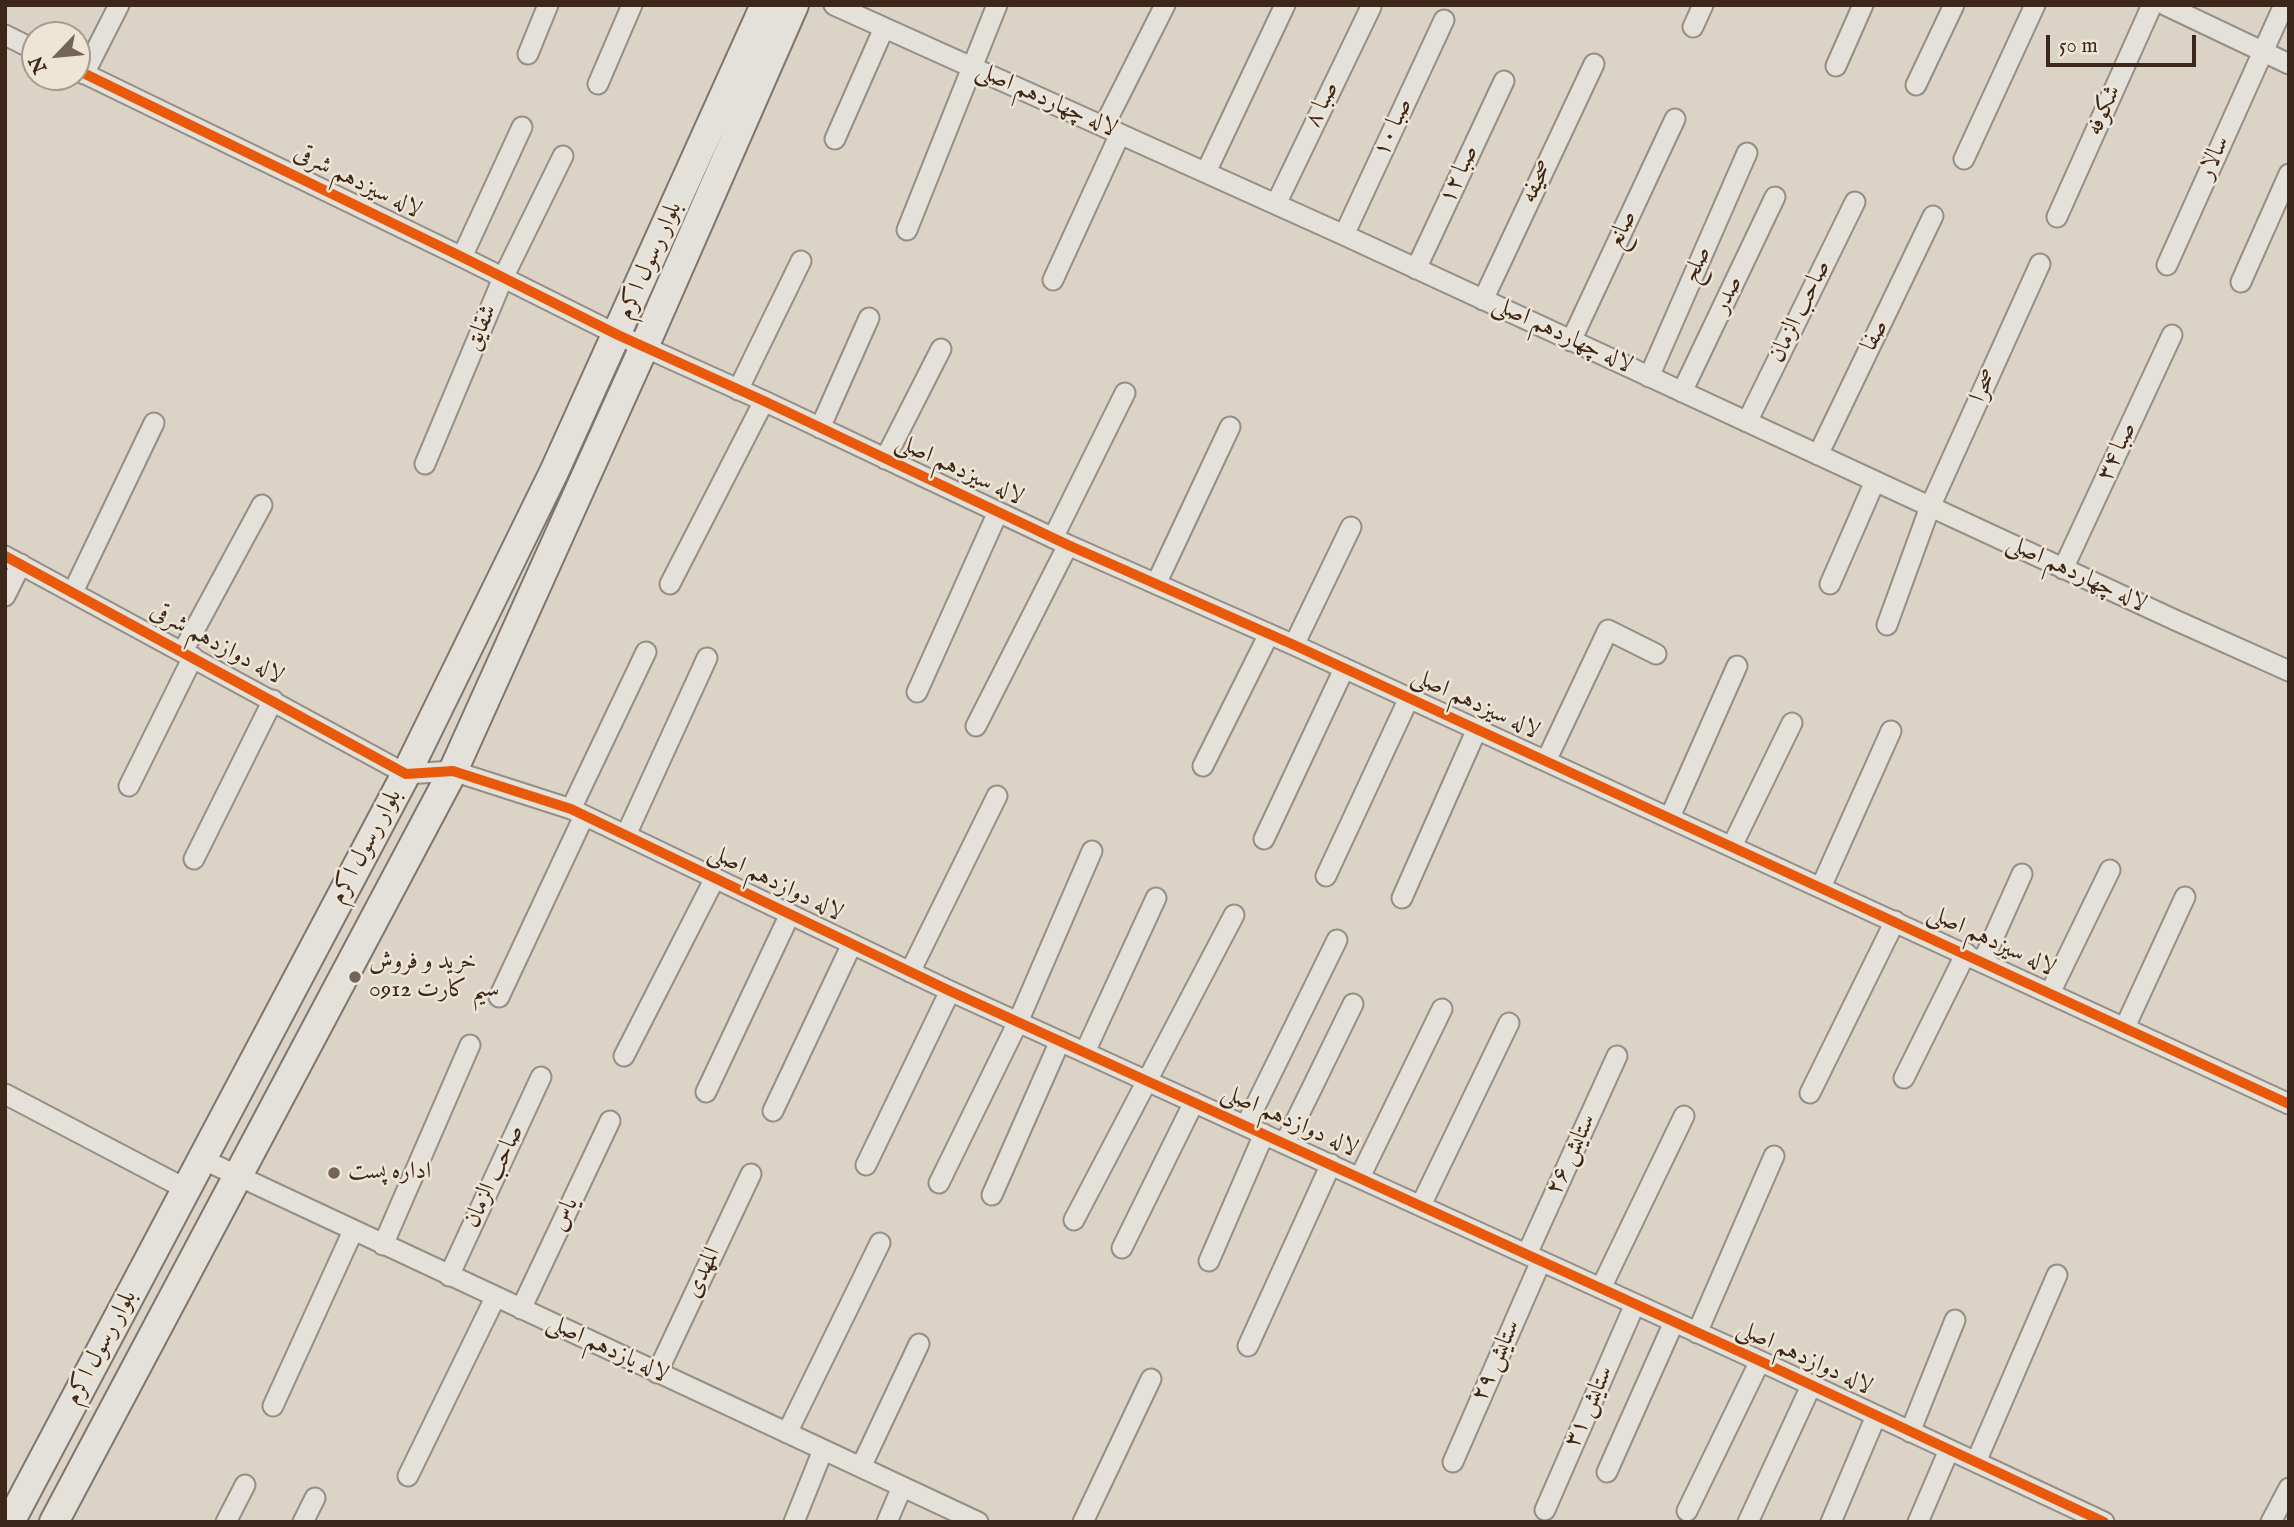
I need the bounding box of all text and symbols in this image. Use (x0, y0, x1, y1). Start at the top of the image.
north arrow (21, 21, 91, 91)
scale bar (2049, 21, 2200, 65)
text: 50 m (2059, 33, 2098, 60)
text: N (25, 52, 53, 77)
street label: لاله چهاردهم اصلی (971, 57, 1121, 145)
street label: صبا ۸ (1300, 77, 1346, 133)
street label: شکوفه (2081, 81, 2129, 141)
street label: صبا ۱۰ (1368, 94, 1420, 162)
street label: سالار (2193, 132, 2237, 184)
street label: لاله سیزدهم شرقی (288, 140, 426, 226)
street label: صبا ۱۲ (1434, 141, 1486, 209)
street label: صحیفه (1515, 156, 1561, 208)
street label: بلوار رسول اکرم (612, 198, 690, 324)
street label: صانع (1602, 206, 1644, 254)
street label: صلح (1677, 242, 1719, 288)
street label: صاحب الزمان (1764, 256, 1838, 368)
street label: صدر (1708, 272, 1750, 318)
street label: لاله چهاردهم اصلی (1487, 291, 1637, 381)
street label: شقایق (459, 301, 505, 355)
street label: صفا (1856, 316, 1896, 356)
street label: صحرا (1965, 365, 2005, 407)
street label: صبا ۳۴ (2092, 418, 2144, 486)
street label: لاله سیزدهم اصلی (890, 429, 1028, 513)
street label: لاله چهاردهم اصلی (2001, 530, 2151, 620)
street label: لاله دوازدهم شرقی (144, 598, 288, 692)
street label: لاله سیزدهم اصلی (1406, 663, 1544, 747)
street label: بلوار رسول اکرم (325, 785, 409, 909)
street label: لاله دوازدهم اصلی (703, 839, 847, 929)
street label: لاله سیزدهم اصلی (1922, 900, 2060, 984)
place label: خرید و فروش سیم کارت 0912 (369, 949, 499, 1005)
marker: خرید و فروش سیم کارت 0912 (347, 969, 363, 985)
street label: لاله دوازدهم اصلی (1216, 1079, 1362, 1165)
street label: ستایش ۲۶ (1541, 1110, 1603, 1200)
street label: صاحب الزمان (459, 1121, 531, 1233)
place label: اداره پست (348, 1159, 431, 1187)
marker: اداره پست (326, 1165, 342, 1181)
street label: یاس (546, 1194, 586, 1236)
street label: المهدی (680, 1243, 728, 1303)
street label: بلوار رسول اکرم (60, 1286, 144, 1410)
street label: لاله یازدهم اصلی (542, 1309, 672, 1391)
street label: لاله دوازدهم اصلی (1732, 1315, 1876, 1403)
street label: ستایش ۲۹ (1466, 1316, 1528, 1406)
street label: ستایش ۳۱ (1559, 1362, 1621, 1452)

